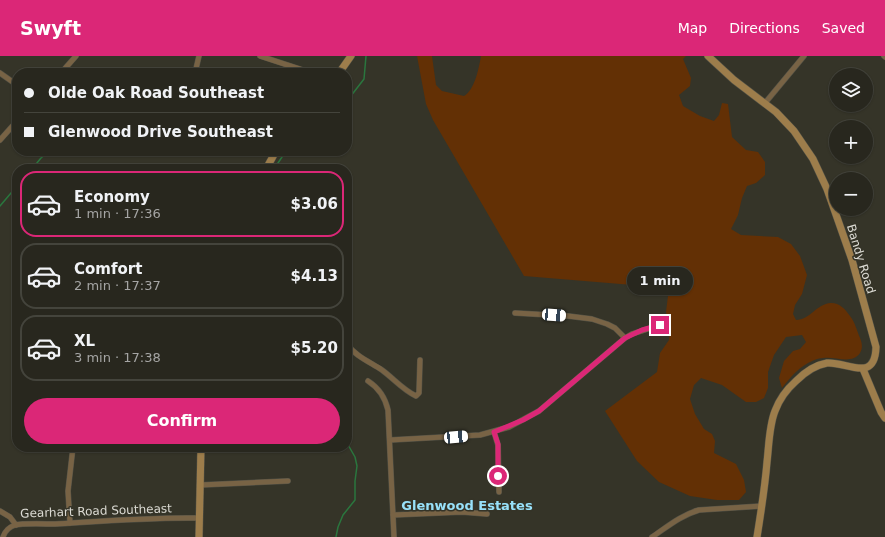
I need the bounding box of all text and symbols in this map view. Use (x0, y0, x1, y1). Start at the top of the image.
text: Swyft (20, 17, 81, 39)
text: Map (678, 20, 707, 36)
text: Directions (729, 20, 800, 36)
text: Saved (822, 20, 865, 36)
map controls (829, 68, 873, 216)
button: layers (829, 68, 873, 112)
text: Olde Oak Road Southeast (48, 84, 264, 102)
button: + (829, 120, 873, 164)
text: Glenwood Drive Southeast (48, 123, 273, 141)
button: − (829, 172, 873, 216)
icon: car (26, 186, 62, 222)
text: Economy (74, 188, 150, 206)
text: $3.06 (291, 195, 338, 213)
text: 1 min · 17:36 (74, 206, 161, 221)
street label: Bandy Road (844, 223, 878, 295)
icon: car (26, 258, 62, 294)
text: Comfort (74, 260, 142, 278)
text: $4.13 (291, 267, 338, 285)
callout: 1 min (627, 267, 693, 295)
text: 1 min (640, 273, 680, 288)
text: 2 min · 17:37 (74, 278, 161, 293)
car (542, 308, 566, 322)
route end (651, 316, 669, 334)
icon: car (26, 330, 62, 366)
text: XL (74, 332, 95, 350)
text: $5.20 (291, 339, 338, 357)
text: 3 min · 17:38 (74, 350, 161, 365)
button: Confirm (24, 398, 340, 444)
car (444, 430, 468, 444)
route start (489, 467, 507, 485)
district label: Glenwood Estates (401, 498, 533, 513)
street label: Gearhart Road Southeast (20, 501, 172, 521)

